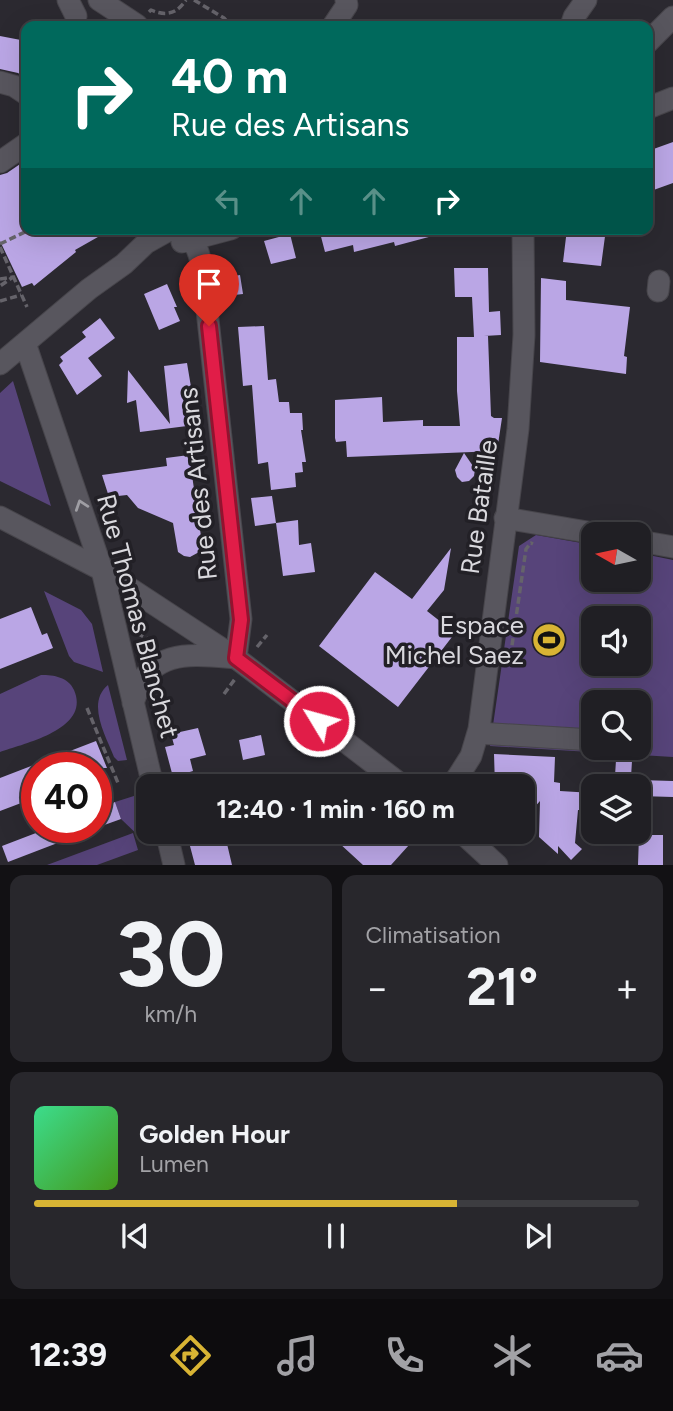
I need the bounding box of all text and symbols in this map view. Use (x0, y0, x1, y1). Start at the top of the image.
text: 40 m (171, 46, 288, 105)
icon: right (56, 49, 147, 140)
text: Rue des Artisans (171, 106, 409, 144)
icon: left (209, 182, 247, 220)
icon: ahead (282, 182, 320, 220)
icon: ahead (355, 182, 393, 220)
icon: right (428, 182, 466, 220)
pin (179, 254, 239, 326)
icon: arrive (190, 265, 228, 303)
street label: Rue des Artisans (172, 386, 224, 582)
street label: Rue Bataille (454, 438, 504, 576)
street label: Rue Thomas Blanchet (90, 491, 186, 742)
one-way arrow (75, 499, 89, 511)
north arrow (581, 522, 651, 592)
map controls (581, 522, 651, 844)
button: sound (581, 606, 651, 676)
place label: Espace Michel Saez (385, 609, 524, 671)
sports icon: Espace Michel Saez (530, 621, 568, 659)
position arrow (282, 684, 356, 758)
button: search (581, 690, 651, 760)
speed limit sign: 40 (21, 752, 112, 843)
button: layers (581, 774, 651, 844)
text: 12:40 · 1 min · 160 m (216, 793, 455, 825)
text: 30 (116, 900, 226, 1009)
text: Climatisation (366, 921, 500, 949)
text: 21° (466, 956, 538, 1018)
text: − (366, 965, 389, 1011)
text: + (615, 965, 639, 1011)
text: km/h (144, 1000, 197, 1028)
text: Golden Hour (139, 1118, 290, 1150)
text: Lumen (139, 1150, 209, 1178)
icon: previous (116, 1217, 154, 1255)
icon: pause (317, 1217, 355, 1255)
icon: next (519, 1217, 557, 1255)
icon: directions (166, 1331, 215, 1380)
icon: music (273, 1331, 322, 1380)
icon: phone (380, 1331, 429, 1380)
icon: climate (488, 1331, 537, 1380)
icon: car (595, 1331, 644, 1380)
text: 12:39 (29, 1336, 107, 1374)

